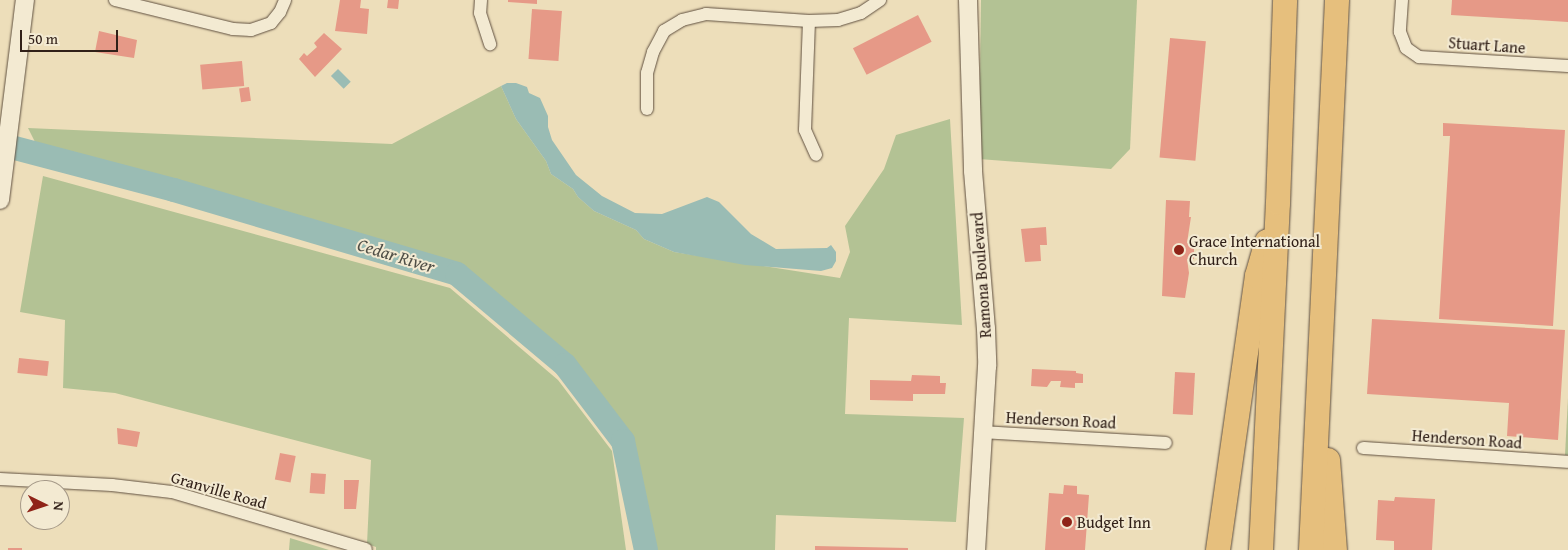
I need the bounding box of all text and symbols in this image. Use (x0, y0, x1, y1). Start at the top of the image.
scale bar (22, 20, 120, 52)
text: 50 m (28, 28, 58, 49)
street label: Stuart Lane (1448, 33, 1526, 57)
street label: Ramona Boulevard (967, 211, 995, 339)
place label: Grace International Church (1189, 231, 1320, 269)
water label: Cedar River (355, 234, 437, 278)
marker: Grace International Church (1173, 244, 1185, 256)
street label: Henderson Road (1005, 408, 1117, 432)
street label: Henderson Road (1411, 426, 1523, 452)
street label: Granville Road (169, 467, 269, 513)
north arrow (20, 480, 70, 530)
text: N (49, 501, 69, 511)
place label: Budget Inn (1077, 512, 1151, 532)
marker: Budget Inn (1061, 516, 1073, 528)

